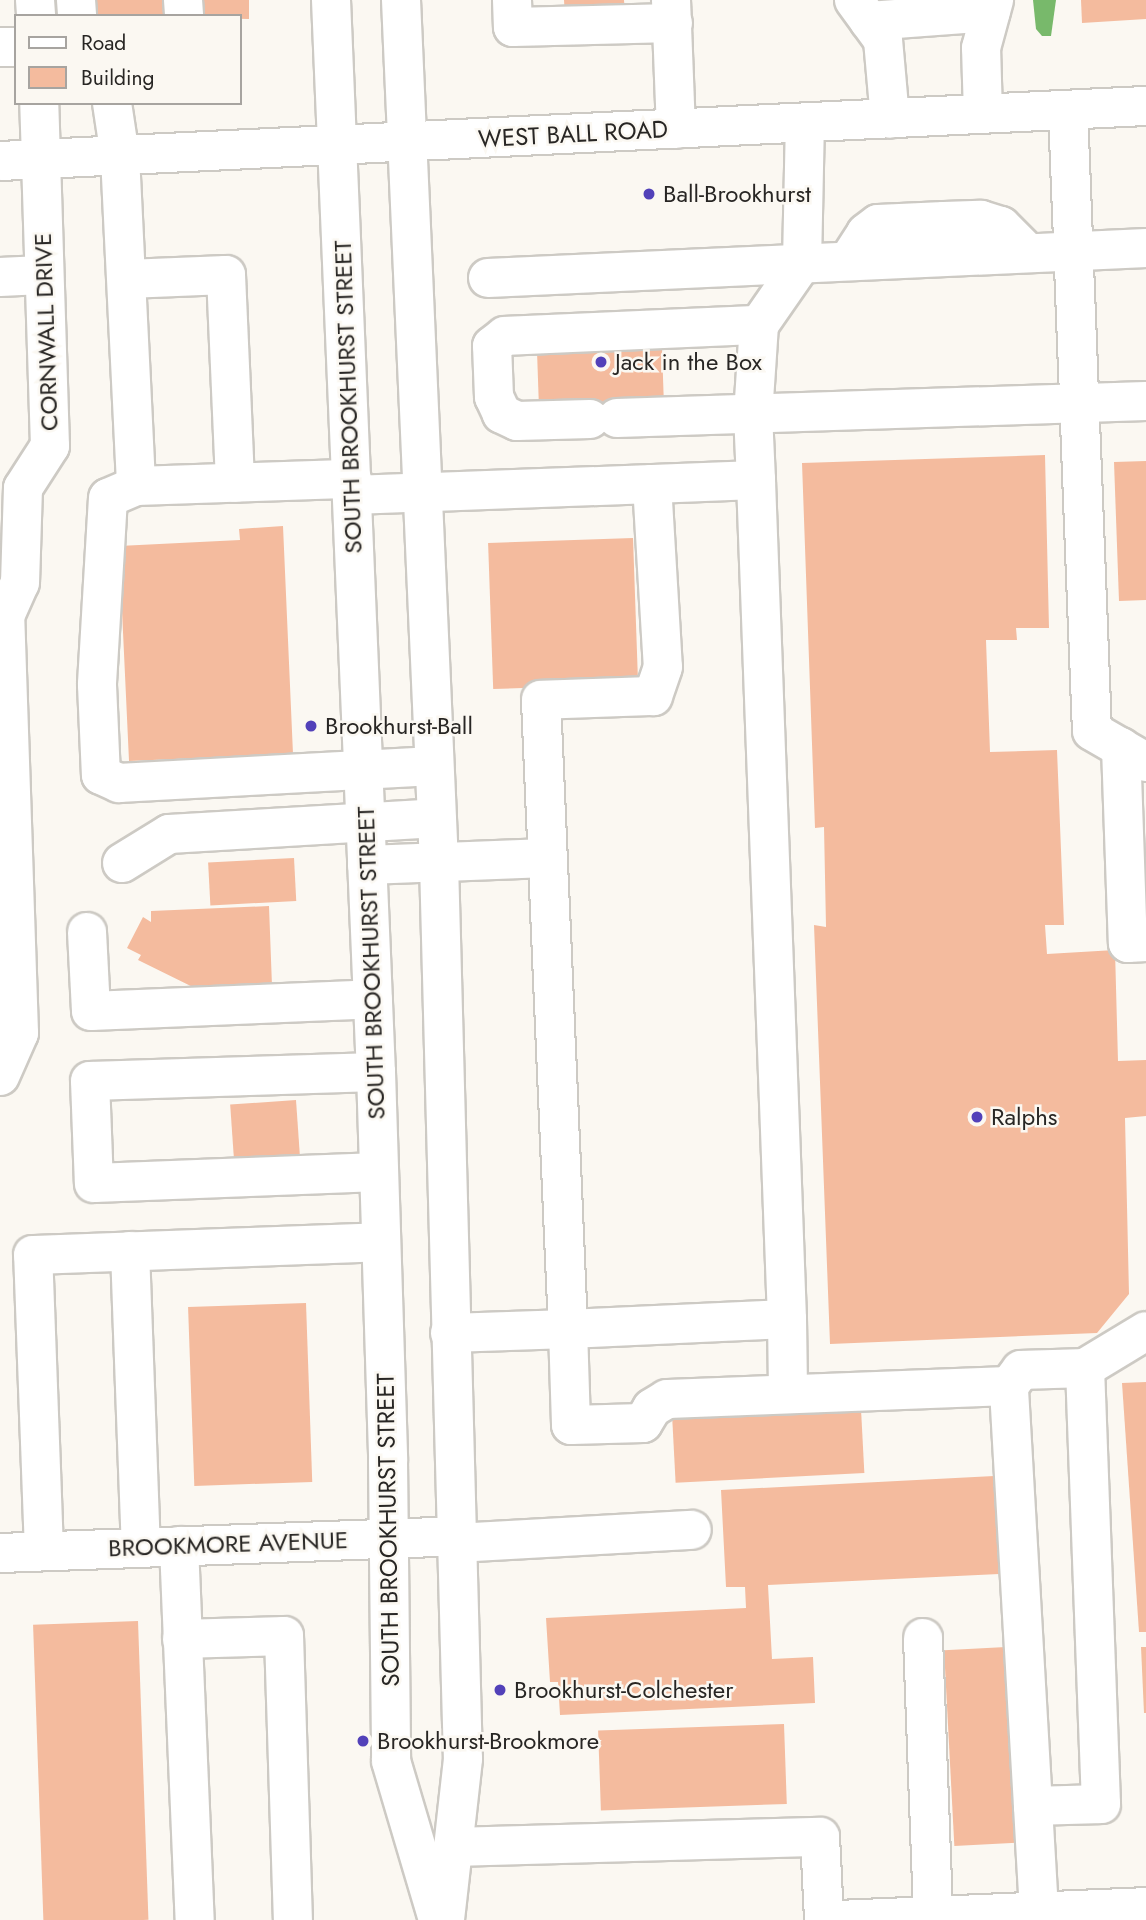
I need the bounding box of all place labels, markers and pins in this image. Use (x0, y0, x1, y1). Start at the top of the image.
place label: Ball-Brookhurst (663, 180, 811, 208)
marker: Ball-Brookhurst (641, 186, 657, 202)
place label: Jack in the Box (615, 348, 762, 376)
marker: Jack in the Box (593, 354, 609, 370)
place label: Brookhurst-Ball (325, 712, 473, 740)
marker: Brookhurst-Ball (303, 718, 319, 734)
place label: Ralphs (991, 1103, 1057, 1131)
marker: Ralphs (969, 1109, 985, 1125)
place label: Brookhurst-Colchester (514, 1676, 733, 1704)
marker: Brookhurst-Colchester (492, 1682, 508, 1698)
place label: Brookhurst-Brookmore (377, 1727, 599, 1755)
marker: Brookhurst-Brookmore (355, 1733, 371, 1749)

